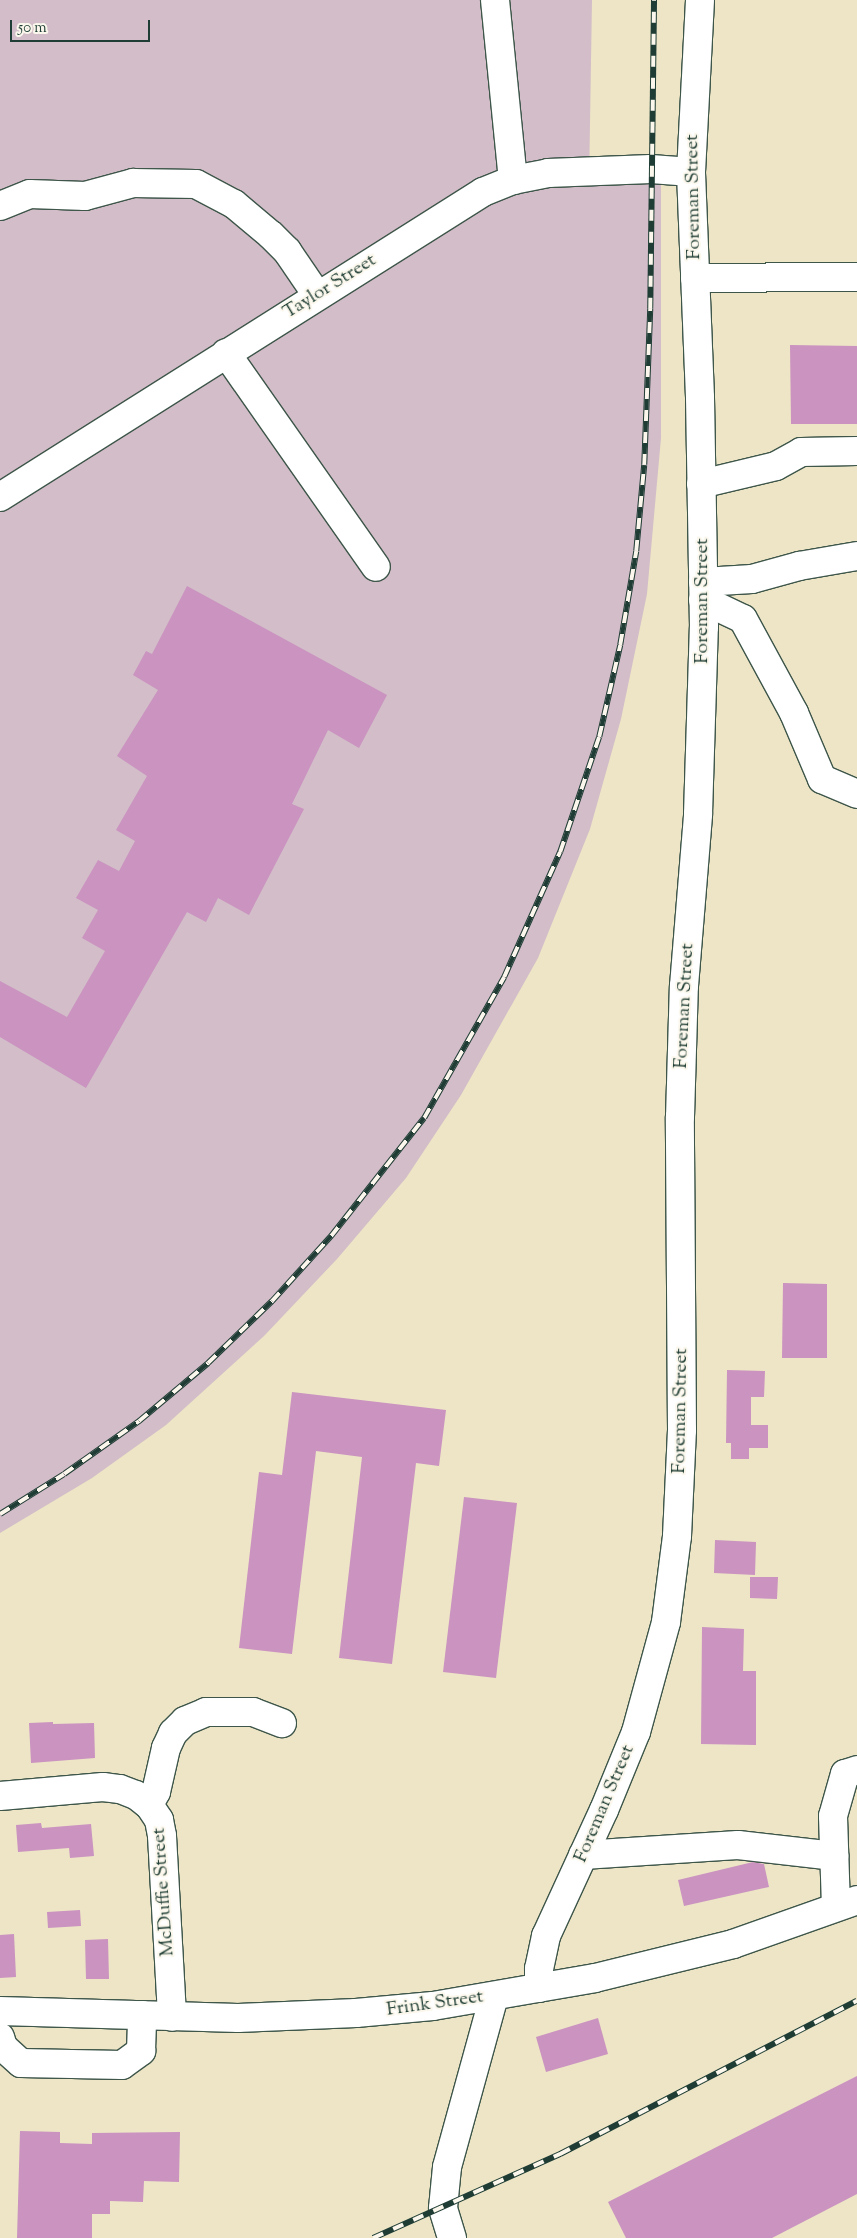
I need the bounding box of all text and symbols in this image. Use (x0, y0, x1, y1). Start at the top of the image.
scale bar (12, 10, 152, 42)
text: 50 m (18, 18, 47, 39)
street label: Foreman Street (682, 134, 706, 260)
street label: Taylor Street (279, 249, 381, 325)
street label: Foreman Street (692, 538, 714, 664)
street label: Foreman Street (670, 943, 700, 1069)
street label: Foreman Street (669, 1348, 693, 1474)
street label: Foreman Street (570, 1742, 640, 1866)
street label: McDuffie Street (148, 1827, 180, 1957)
street label: Frink Street (385, 1986, 485, 2022)

